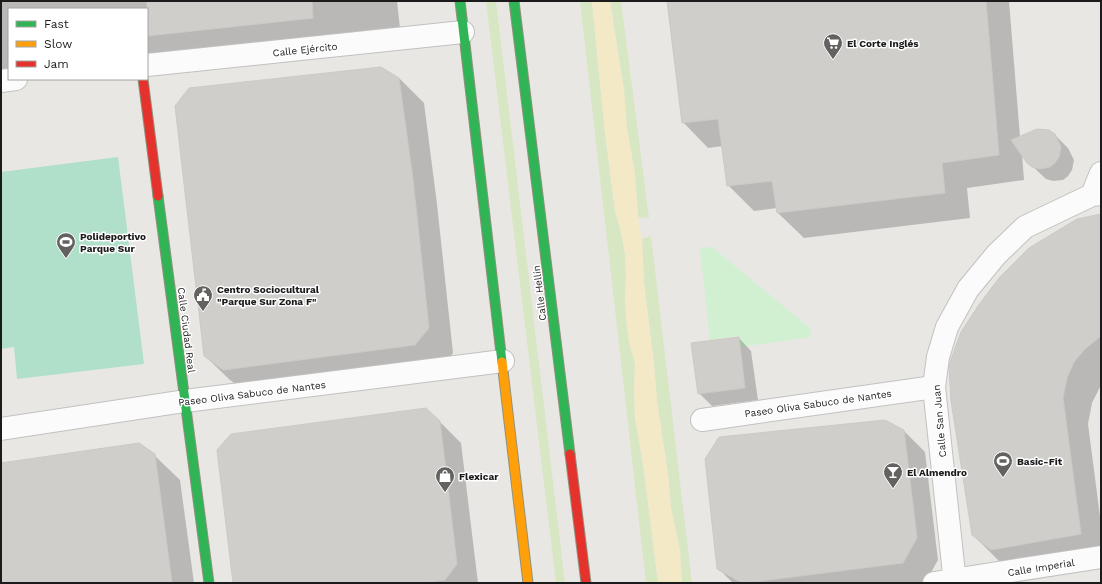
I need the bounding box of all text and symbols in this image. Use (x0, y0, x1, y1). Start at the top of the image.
legend (8, 8, 148, 80)
text: Fast (44, 17, 69, 31)
supermarket icon: El Corte Inglés (822, 32, 844, 60)
text: Slow (44, 37, 72, 51)
place label: El Corte Inglés (847, 38, 919, 49)
street label: Calle Ejército (272, 41, 338, 58)
text: Jam (44, 57, 69, 71)
sports icon: Polideportivo Parque Sur (55, 231, 77, 259)
place label: Polideportivo Parque Sur (80, 231, 146, 254)
street label: Calle Hellín (531, 265, 548, 321)
public building icon: Centro Sociocultural "Parque Sur Zona F" (192, 284, 214, 312)
place label: Centro Sociocultural "Parque Sur Zona F" (217, 284, 320, 307)
street label: Calle Ciudad Real (176, 287, 197, 373)
street label: Paseo Oliva Sabuco de Nantes (178, 379, 326, 408)
street label: Calle San Juan (931, 384, 948, 458)
street label: Paseo Oliva Sabuco de Nantes (744, 388, 892, 419)
sports icon: Basic-Fit (992, 450, 1014, 478)
place label: Basic-Fit (1017, 456, 1063, 467)
bar icon: El Almendro (882, 461, 904, 489)
shop icon: Flexicar (434, 465, 456, 493)
place label: El Almendro (907, 467, 967, 478)
place label: Flexicar (459, 471, 499, 482)
street label: Calle Imperial (1007, 557, 1075, 578)

